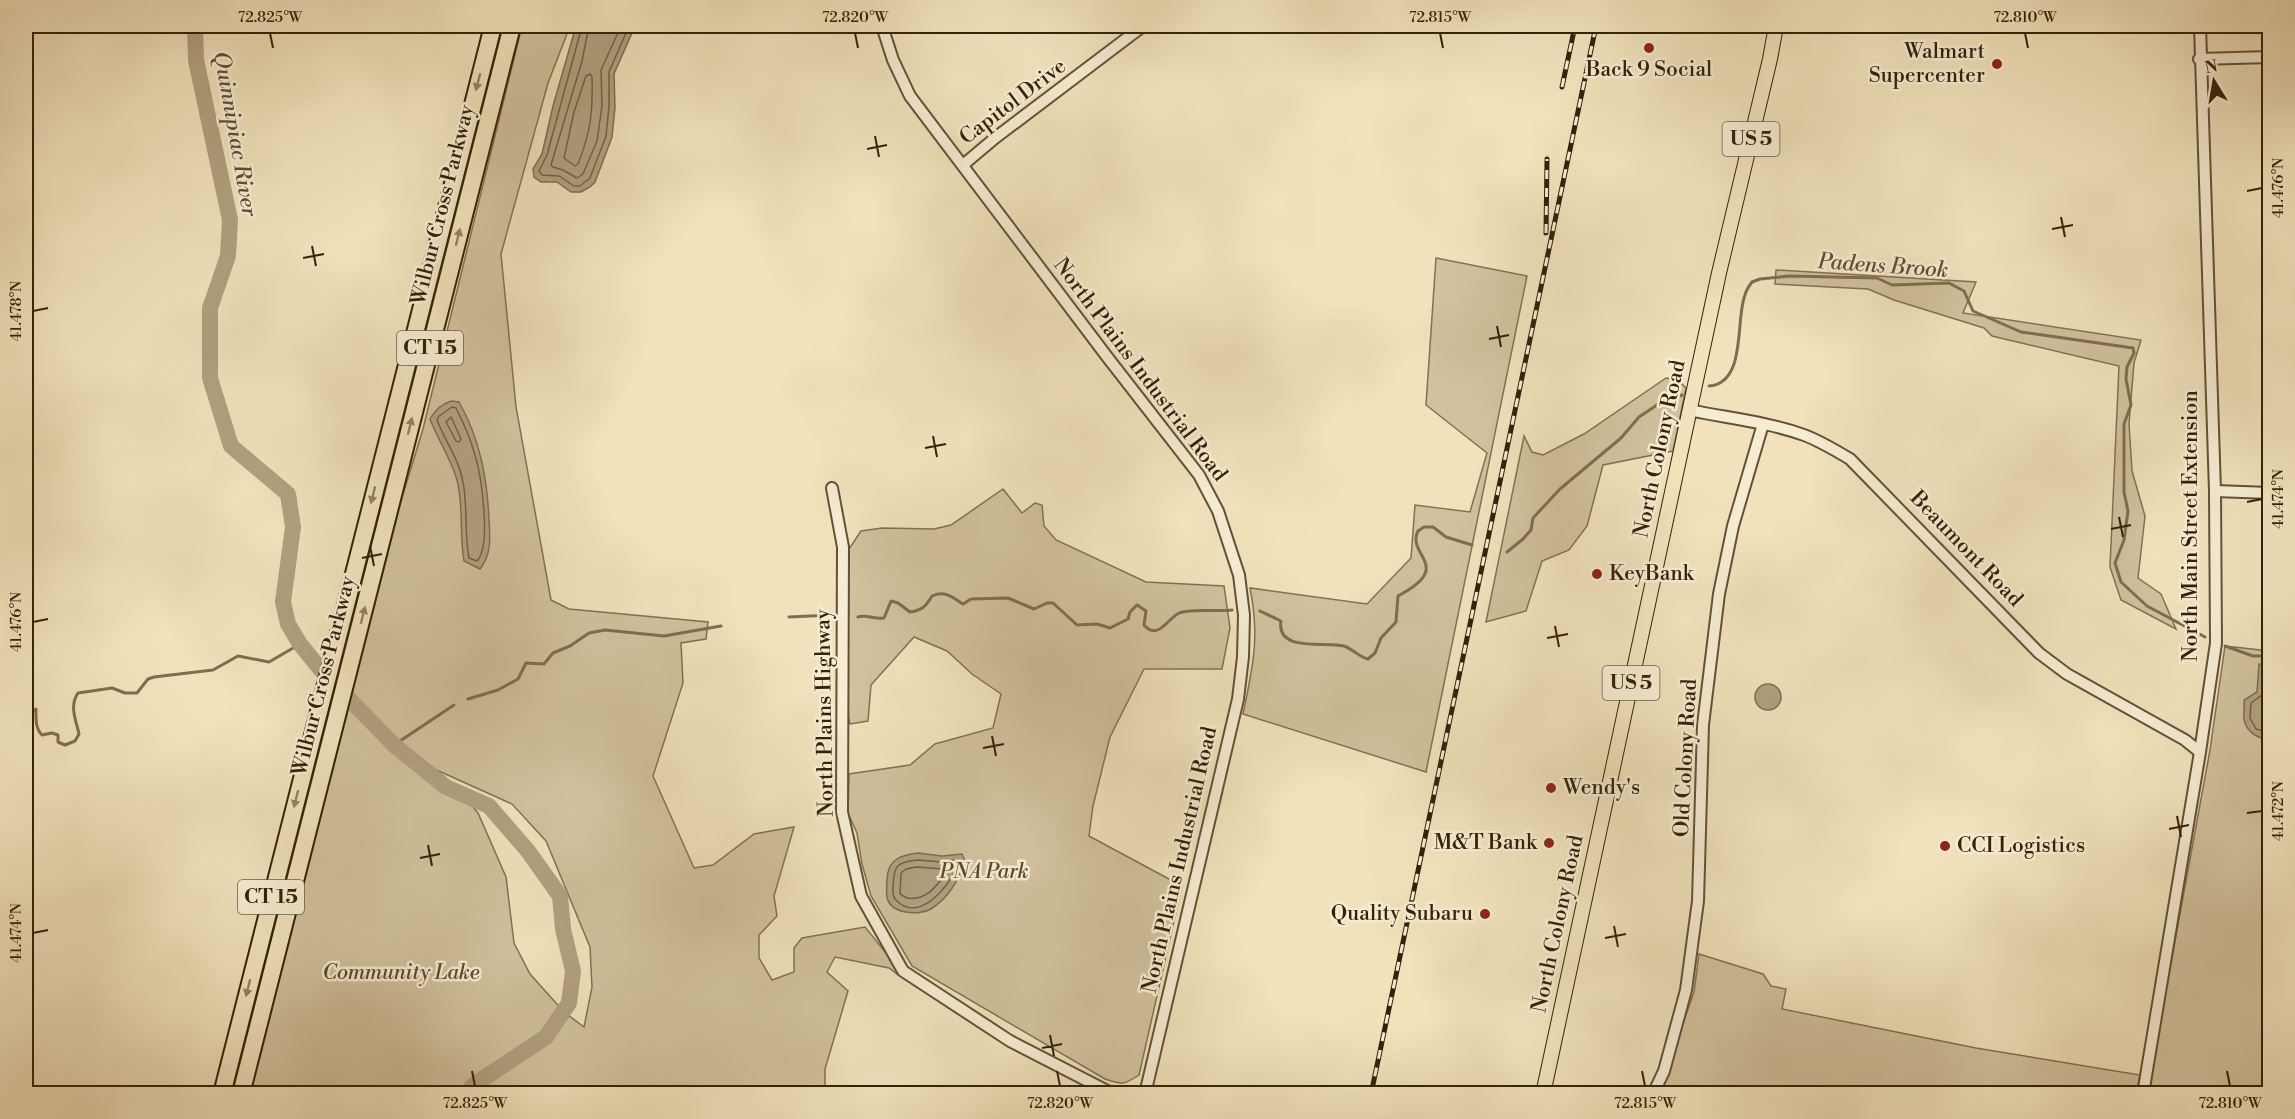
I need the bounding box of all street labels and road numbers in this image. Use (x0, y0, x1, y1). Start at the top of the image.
street label: Capitol Drive (955, 53, 1071, 151)
street label: Wilbur Cross Parkway (405, 101, 481, 309)
road number: US 5 (1722, 122, 1780, 156)
street label: North Plains Industrial Road (1047, 253, 1233, 487)
road number: CT 15 (397, 331, 463, 365)
street label: North Colony Road (1628, 358, 1692, 540)
street label: North Main Street Extension (2178, 390, 2204, 662)
street label: Beaumont Road (1903, 485, 2028, 612)
street label: Wilbur Cross Parkway (286, 572, 362, 780)
street label: North Plains Highway (810, 608, 840, 817)
road number: US 5 (1602, 666, 1660, 700)
street label: Old Colony Road (1669, 678, 1703, 838)
street label: North Plains Industrial Road (1137, 724, 1223, 996)
street label: North Colony Road (1526, 833, 1590, 1015)
road number: CT 15 (238, 880, 304, 914)

